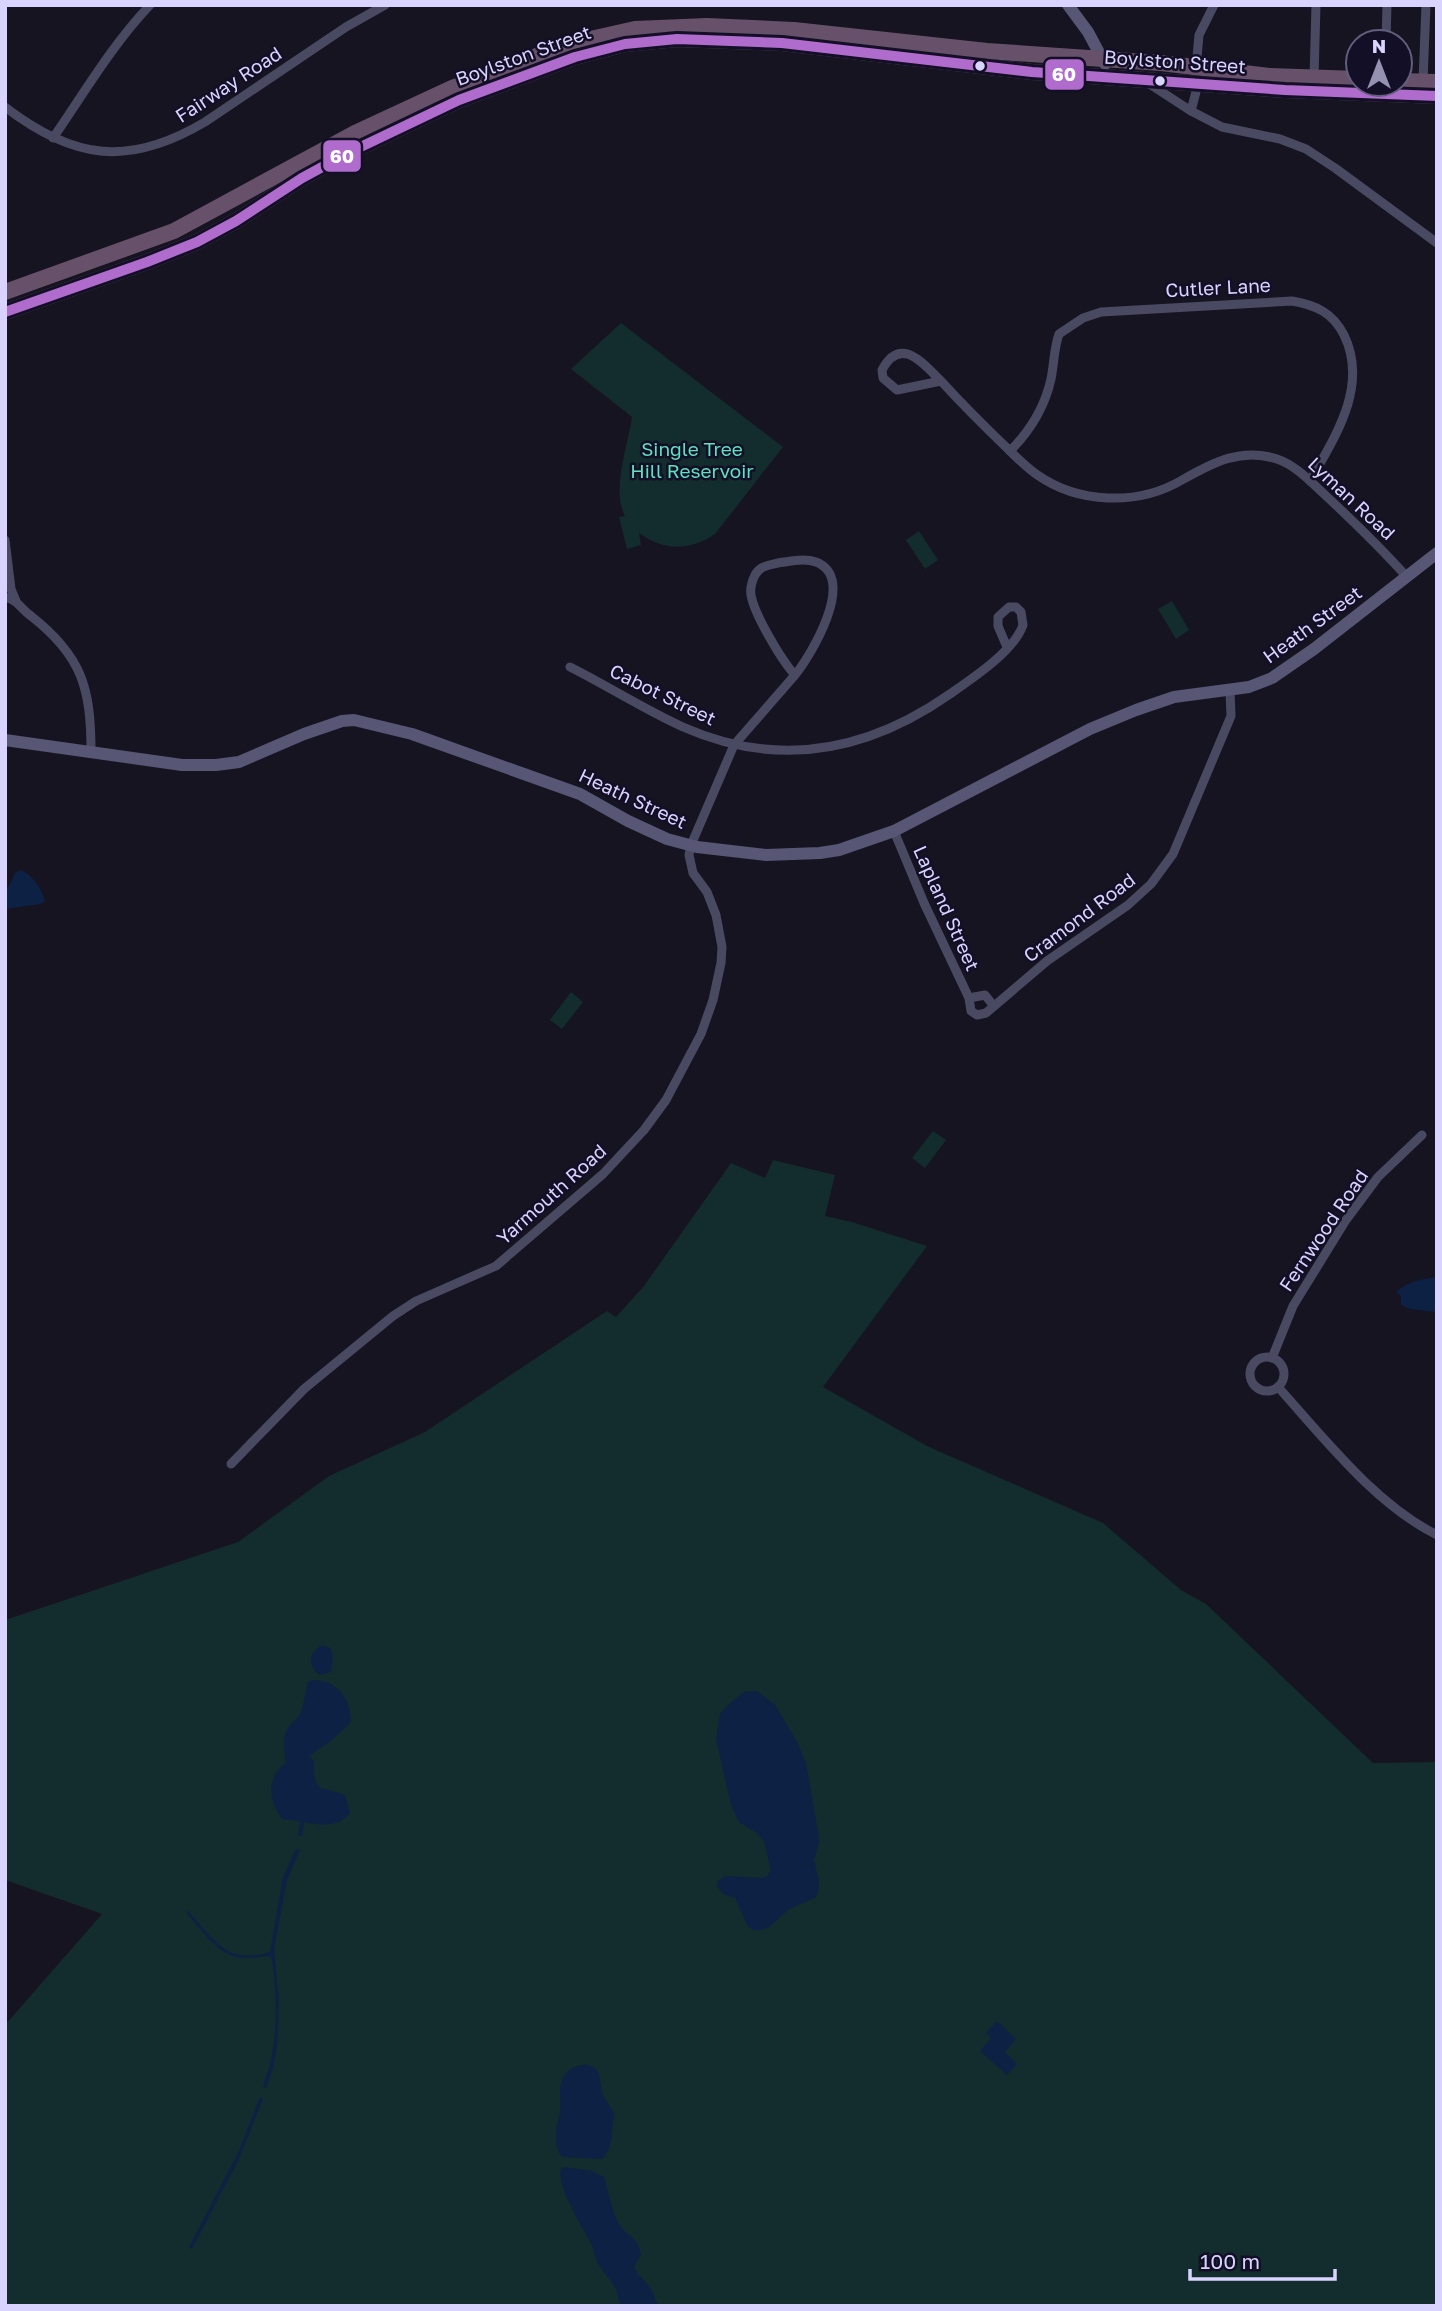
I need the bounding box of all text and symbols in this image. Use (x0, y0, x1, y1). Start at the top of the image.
street label: Boylston Street (452, 20, 594, 90)
north arrow (1344, 28, 1414, 98)
text: N (1372, 34, 1386, 57)
street label: Fairway Road (171, 41, 285, 127)
street label: Boylston Street (1103, 45, 1247, 77)
line badge: 60 (1044, 58, 1085, 91)
unlabelled marker (973, 59, 987, 73)
text: 60 (1052, 62, 1076, 85)
unlabelled marker (1153, 74, 1167, 88)
line badge: 60 (322, 139, 362, 173)
text: 60 (330, 144, 354, 167)
street label: Cutler Lane (1165, 273, 1271, 301)
park label: Single Tree Hill Reservoir (630, 437, 754, 482)
street label: Lyman Road (1304, 452, 1400, 544)
street label: Heath Street (1258, 581, 1366, 667)
street label: Cabot Street (606, 658, 720, 730)
street label: Heath Street (575, 763, 691, 833)
street label: Lapland Street (909, 842, 985, 974)
street label: Cramond Road (1019, 868, 1139, 966)
street label: Yarmouth Road (492, 1139, 610, 1249)
street label: Fernwood Road (1274, 1165, 1372, 1295)
scale bar (1190, 2238, 1335, 2282)
text: 100 m (1200, 2248, 1260, 2274)

